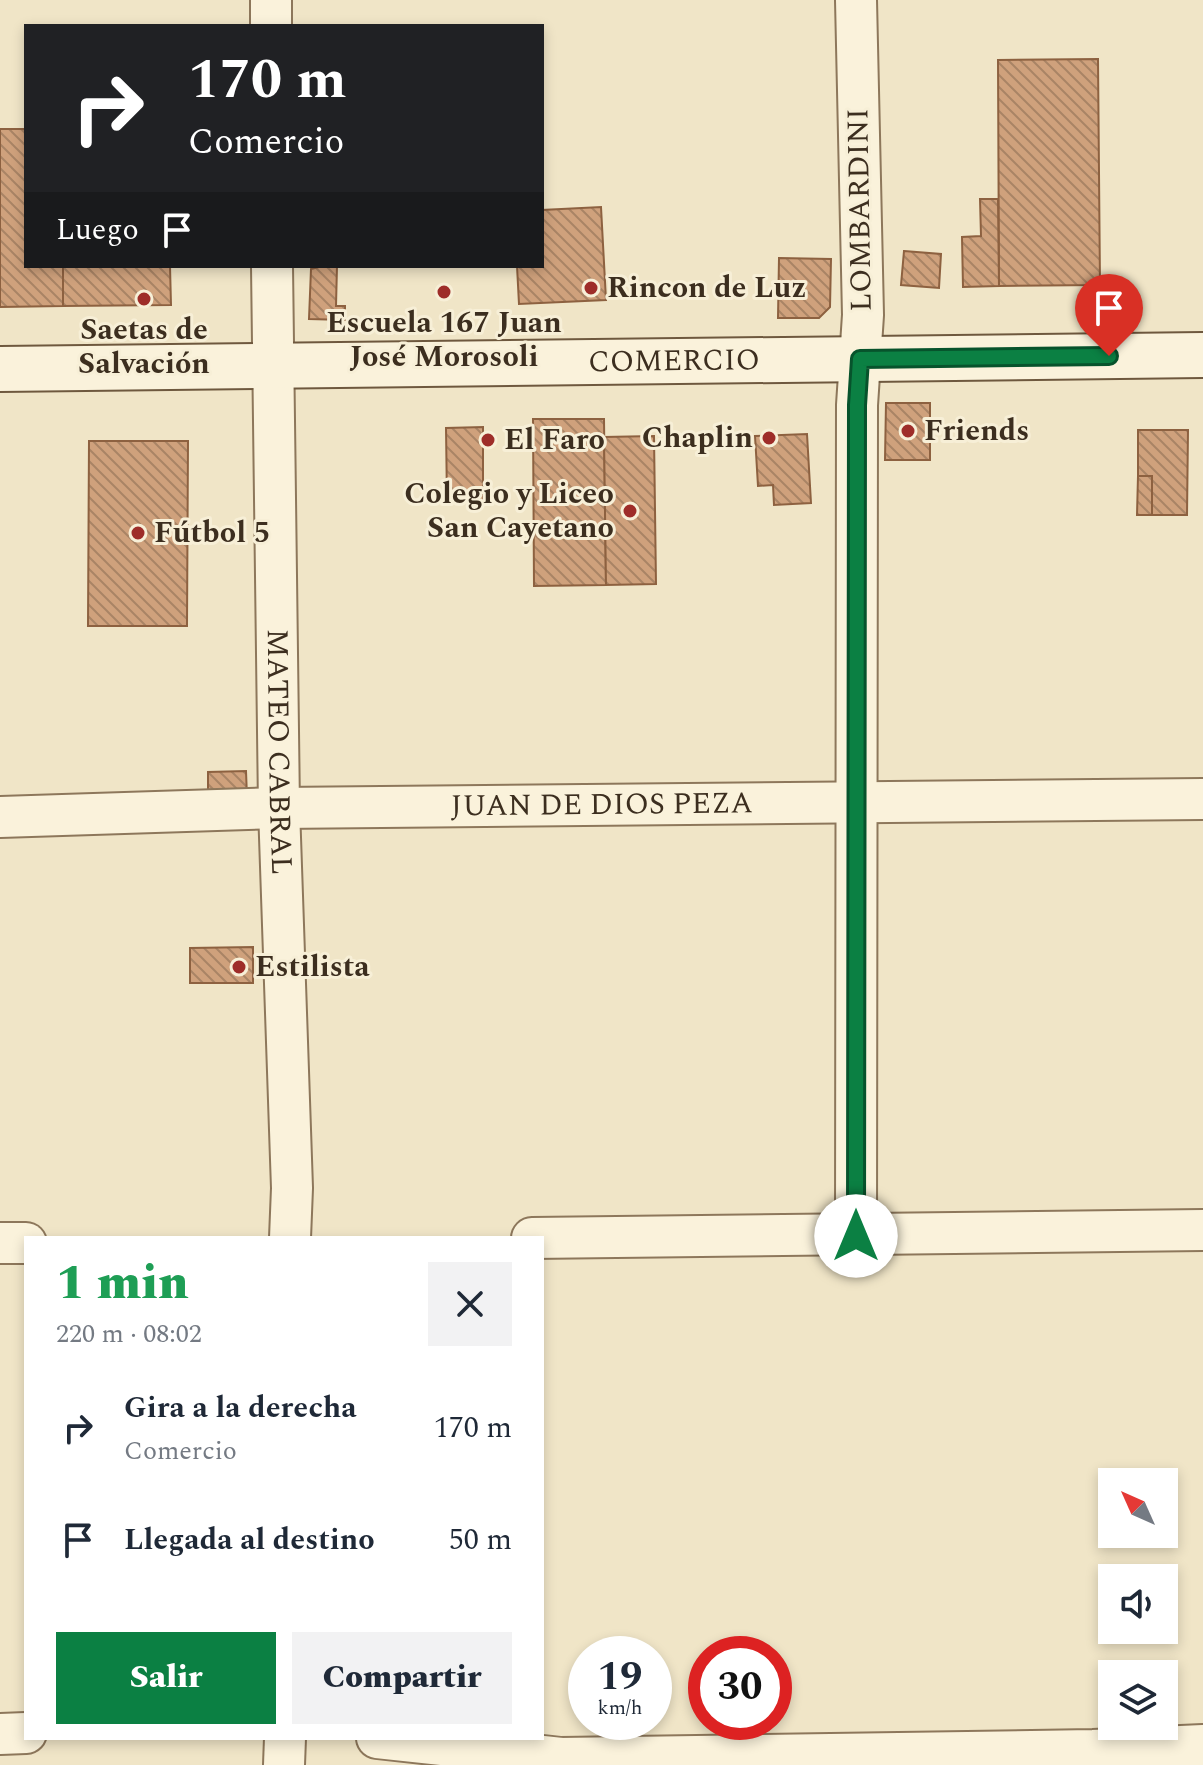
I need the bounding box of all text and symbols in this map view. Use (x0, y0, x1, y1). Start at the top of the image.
text: 170 m (188, 38, 347, 123)
icon: right (56, 56, 160, 160)
street label: LOMBARDINI (835, 108, 885, 312)
text: Comercio (188, 115, 344, 170)
text: Luego (56, 207, 139, 253)
icon: arrive (155, 208, 199, 252)
place label: Rincon de Luz (607, 265, 806, 311)
pin (1075, 274, 1143, 356)
marker: Rincon de Luz (582, 279, 600, 297)
marker: Escuela 167 Juan José Morosoli (435, 283, 453, 301)
icon: arrive (1087, 286, 1131, 330)
marker: Saetas de Salvación (135, 290, 153, 308)
place label: Escuela 167 Juan José Morosoli (326, 300, 562, 380)
place label: Saetas de Salvación (78, 307, 210, 387)
street label: COMERCIO (588, 337, 760, 385)
place label: Friends (924, 408, 1029, 454)
place label: Chaplin (642, 415, 753, 461)
place label: El Faro (504, 417, 605, 463)
marker: Friends (899, 422, 917, 440)
marker: Chaplin (760, 429, 778, 447)
marker: El Faro (479, 431, 497, 449)
place label: Colegio y Liceo San Cayetano (404, 471, 614, 551)
marker: Colegio y Liceo San Cayetano (621, 502, 639, 520)
place label: Fútbol 5 (154, 510, 270, 556)
marker: Fútbol 5 (129, 524, 147, 542)
street label: MATEO CABRAL (254, 628, 304, 876)
street label: JUAN DE DIOS PEZA (450, 780, 753, 829)
place label: Estilista (255, 944, 370, 990)
marker: Estilista (230, 958, 248, 976)
position arrow (814, 1194, 898, 1278)
text: 1 min (56, 1247, 189, 1320)
button: close (428, 1262, 512, 1346)
text: 220 m · 08:02 (56, 1314, 202, 1354)
text: Gira a la derecha (124, 1385, 357, 1431)
text: 170 m (434, 1405, 512, 1451)
icon: right (56, 1406, 100, 1450)
text: Comercio (124, 1431, 237, 1471)
north arrow (1098, 1468, 1178, 1548)
map controls (1098, 1468, 1178, 1740)
text: Llegada al destino (124, 1517, 375, 1563)
text: 50 m (449, 1517, 512, 1563)
icon: arrive (56, 1518, 100, 1562)
button: sound (1098, 1564, 1178, 1644)
button: Salir (56, 1632, 276, 1724)
button: Compartir (292, 1632, 512, 1724)
speed limit sign: 30 (688, 1636, 792, 1740)
text: 19 (598, 1647, 642, 1708)
button: layers (1098, 1660, 1178, 1740)
text: km/h (598, 1693, 643, 1723)

